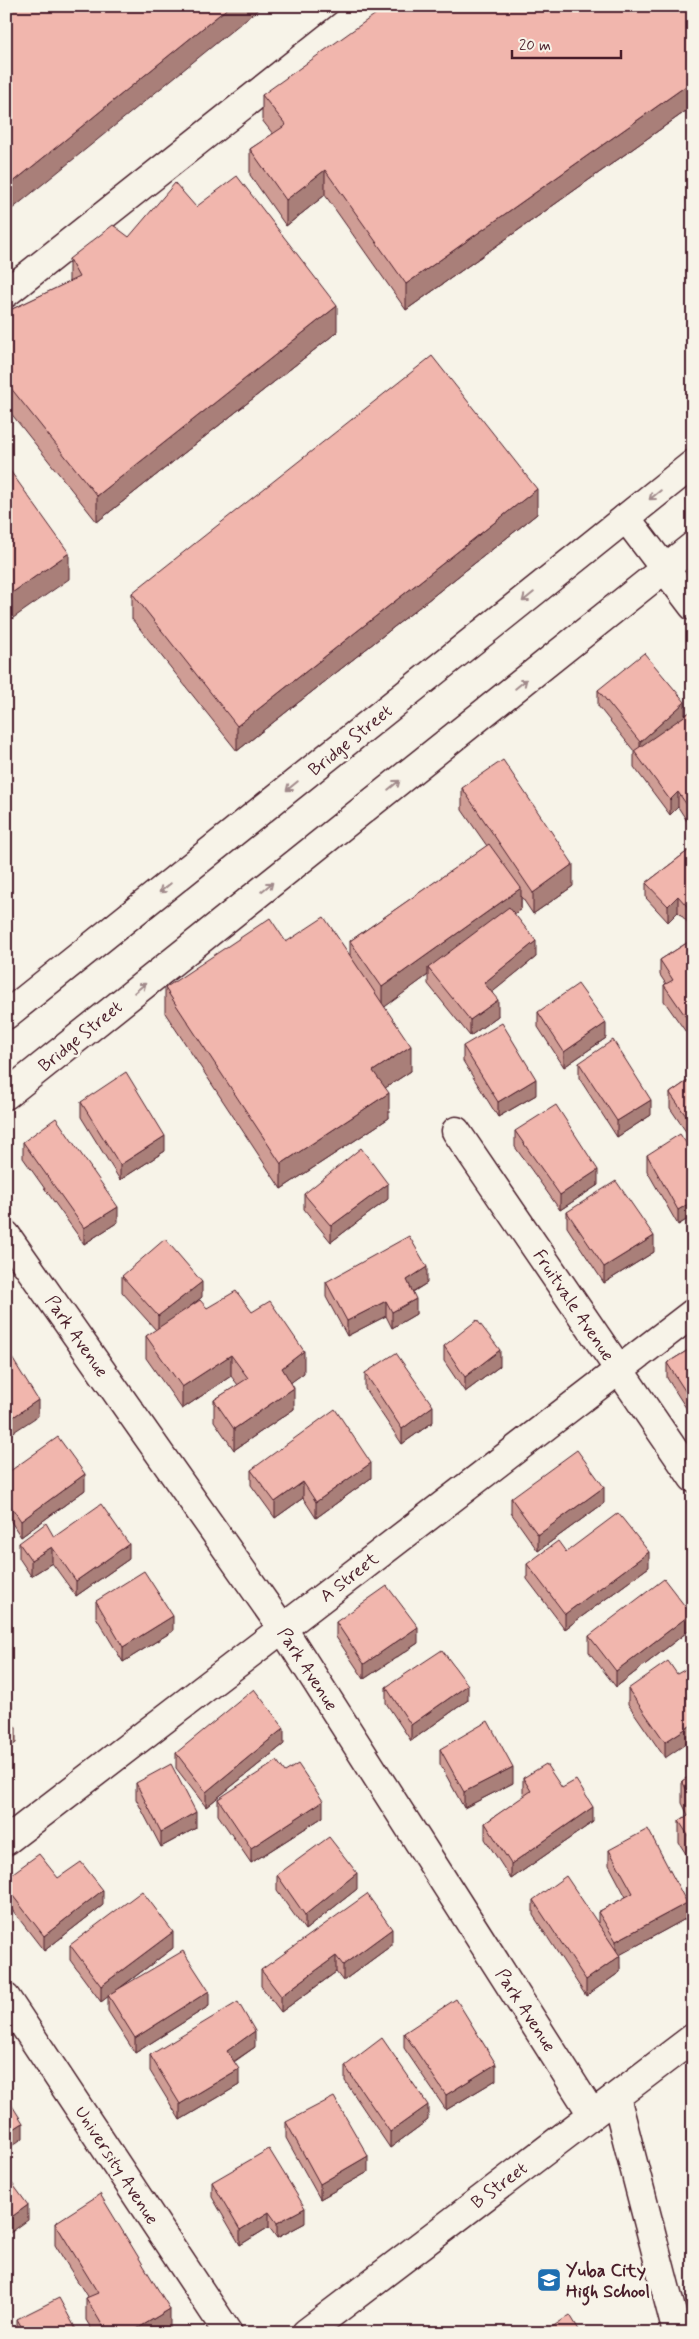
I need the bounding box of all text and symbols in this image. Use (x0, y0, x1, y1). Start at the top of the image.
scale bar (512, 28, 620, 60)
text: 20 m (519, 36, 551, 56)
one-way arrow (649, 489, 662, 500)
one-way arrow (522, 591, 535, 602)
one-way arrow (514, 678, 527, 689)
street label: Bridge Street (304, 699, 398, 782)
one-way arrow (286, 780, 299, 791)
one-way arrow (387, 780, 400, 791)
one-way arrow (260, 881, 273, 892)
one-way arrow (159, 882, 172, 893)
one-way arrow (133, 982, 146, 993)
street label: Bridge Street (34, 995, 128, 1078)
street label: Fruitvale Avenue (527, 1245, 619, 1366)
street label: Park Avenue (39, 1291, 113, 1382)
street label: A Street (315, 1547, 384, 1608)
street label: Park Avenue (271, 1623, 343, 1716)
street label: Park Avenue (489, 1964, 561, 2057)
street label: University Avenue (69, 2101, 164, 2230)
street label: B Street (467, 2157, 533, 2215)
place label: Yuba City High School (566, 2259, 650, 2306)
school or university icon: Yuba City High School (536, 2267, 562, 2293)

